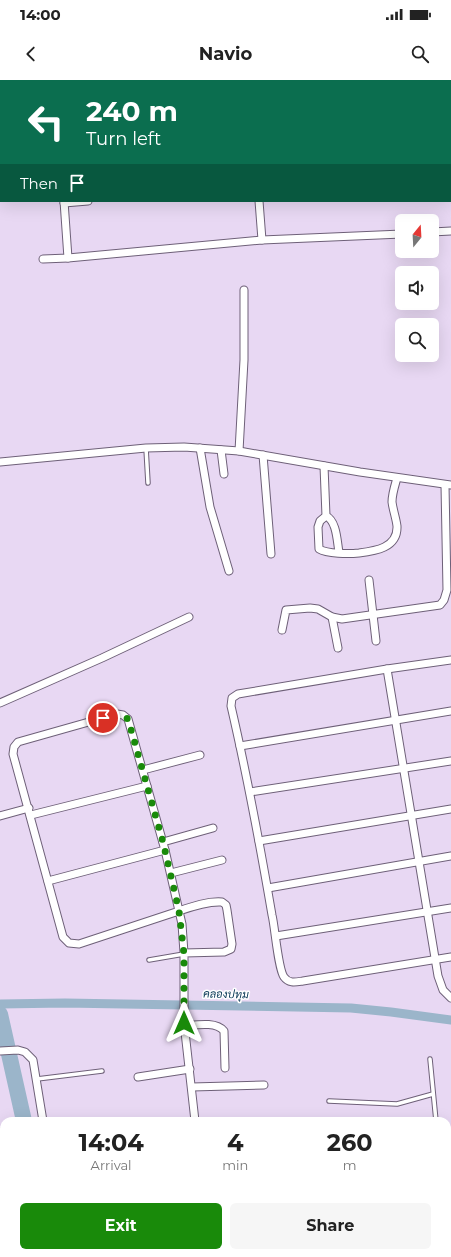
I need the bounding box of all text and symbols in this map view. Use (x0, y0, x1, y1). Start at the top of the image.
text: 14:00 (20, 5, 61, 24)
icon: back (20, 43, 42, 65)
text: Navio (199, 43, 252, 65)
icon: search (409, 43, 431, 65)
text: 240 m (86, 94, 178, 128)
icon: left (20, 96, 72, 148)
text: Turn left (86, 128, 161, 150)
icon: arrive (66, 172, 88, 194)
text: Then (20, 174, 58, 193)
north arrow (395, 214, 439, 258)
map controls (395, 214, 439, 362)
button: sound (395, 266, 439, 310)
button: search (395, 318, 439, 362)
pin (86, 701, 120, 735)
icon: arrive (92, 707, 114, 729)
water label: คลองปทุม (203, 987, 249, 1003)
position arrow (163, 1002, 205, 1044)
text: 14:04 (78, 1128, 144, 1157)
text: 4 (227, 1128, 244, 1157)
text: 260 (327, 1128, 373, 1157)
text: Arrival (91, 1157, 132, 1173)
text: min (222, 1157, 248, 1173)
text: m (343, 1157, 357, 1173)
button: Exit (20, 1203, 222, 1249)
button: Share (230, 1203, 431, 1249)

